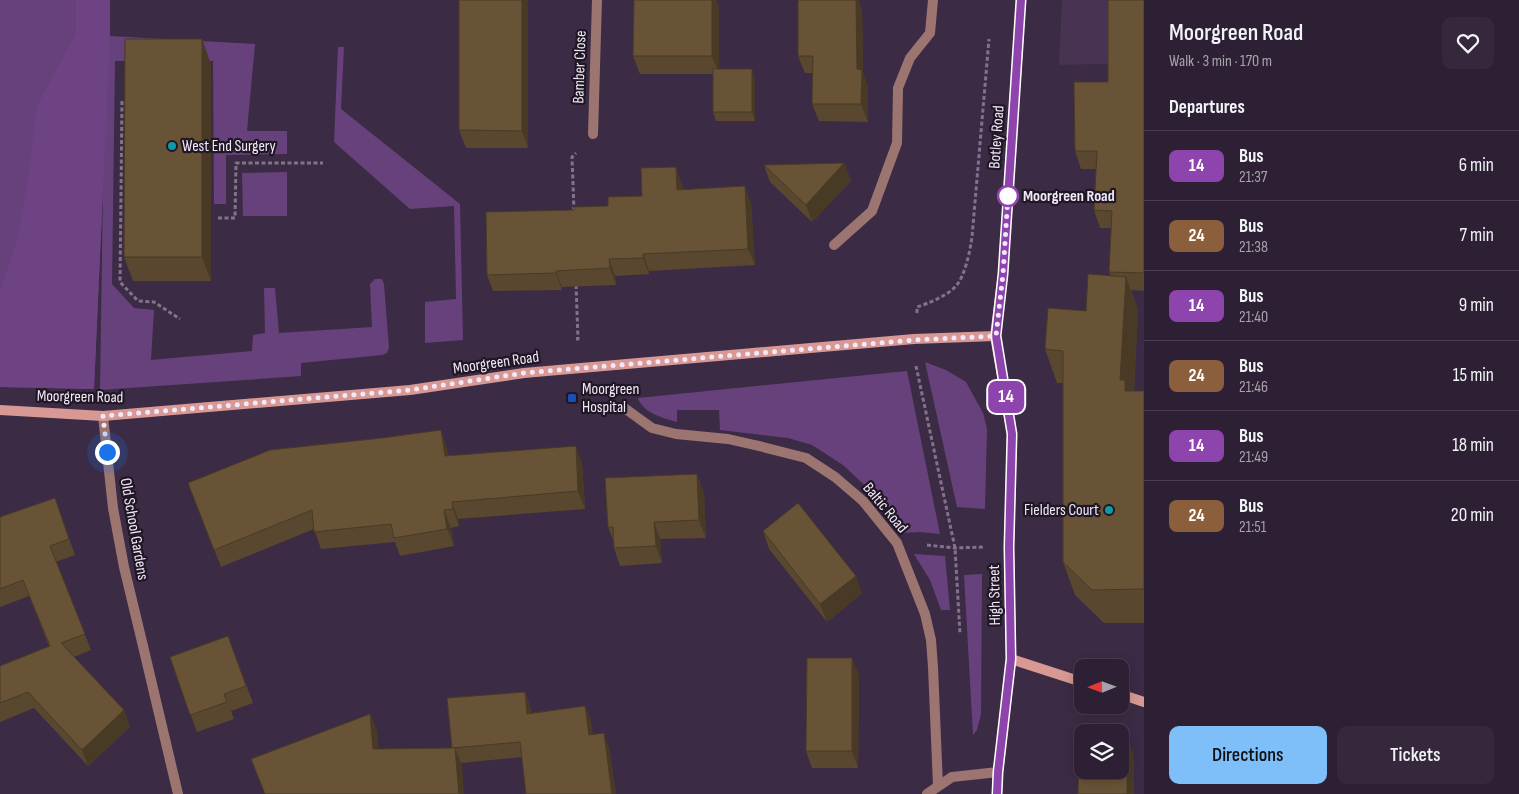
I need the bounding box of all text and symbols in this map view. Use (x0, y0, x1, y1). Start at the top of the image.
button: heart (1442, 17, 1494, 69)
text: Moorgreen Road (1169, 18, 1303, 47)
street label: Bamber Close (569, 30, 591, 104)
text: Walk · 3 min · 170 m (1169, 52, 1272, 71)
text: Departures (1169, 96, 1245, 119)
street label: Botley Road (985, 105, 1009, 169)
place label: West End Surgery (182, 137, 276, 156)
marker: West End Surgery (166, 140, 178, 152)
text: Bus (1239, 145, 1264, 168)
text: 6 min (1459, 154, 1494, 177)
text: 14 (1189, 155, 1204, 176)
text: 21:37 (1239, 168, 1267, 187)
marker: Moorgreen Road (997, 185, 1019, 207)
place label: Moorgreen Road (1023, 187, 1115, 206)
text: Bus (1239, 215, 1264, 238)
text: 7 min (1460, 224, 1494, 247)
text: 24 (1188, 225, 1205, 246)
text: 21:38 (1239, 238, 1268, 257)
text: Bus (1239, 285, 1264, 308)
text: 9 min (1459, 294, 1494, 317)
text: 14 (1189, 295, 1204, 316)
text: 21:40 (1239, 308, 1268, 327)
street label: Moorgreen Road (452, 348, 540, 378)
text: Bus (1239, 355, 1264, 378)
text: 15 min (1453, 364, 1494, 387)
text: 24 (1188, 365, 1205, 386)
text: 21:46 (1239, 378, 1268, 397)
place label: Moorgreen Hospital (582, 380, 639, 417)
line badge: 14 (984, 381, 1028, 413)
text: 14 (998, 386, 1014, 407)
street label: Moorgreen Road (37, 387, 123, 407)
marker: Moorgreen Hospital (566, 392, 578, 404)
text: Bus (1239, 425, 1264, 448)
text: 18 min (1452, 434, 1494, 457)
text: 14 (1189, 435, 1204, 456)
your location (95, 440, 120, 465)
text: 21:49 (1239, 448, 1268, 467)
street label: Old School Gardens (116, 477, 152, 582)
street label: Baltic Road (859, 479, 911, 537)
text: Bus (1239, 495, 1264, 518)
place label: Fielders Court (1024, 501, 1099, 520)
marker: Fielders Court (1103, 504, 1115, 516)
text: 20 min (1451, 504, 1494, 527)
text: 24 (1188, 505, 1205, 526)
text: 21:51 (1239, 518, 1266, 537)
street label: High Street (985, 564, 1005, 625)
north arrow (1074, 659, 1129, 714)
map controls (1074, 659, 1129, 779)
button: layers (1074, 724, 1129, 779)
button: Directions (1169, 726, 1327, 784)
button: Tickets (1337, 726, 1494, 784)

